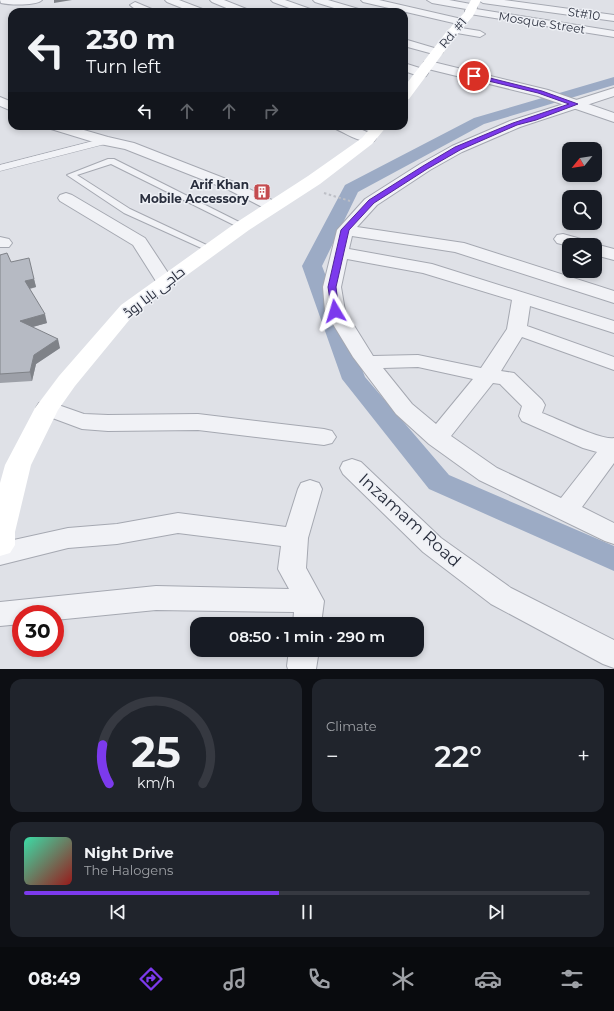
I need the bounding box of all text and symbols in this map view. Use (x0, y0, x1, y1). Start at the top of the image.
street label: St#10 (567, 4, 601, 23)
street label: Mosque Street (498, 8, 587, 37)
street label: Rd. #1 (436, 14, 470, 51)
text: 230 m (86, 22, 175, 56)
icon: left (20, 24, 72, 76)
text: Turn left (86, 56, 161, 78)
pin (457, 59, 491, 93)
icon: arrive (463, 65, 485, 87)
icon: left (134, 100, 156, 122)
icon: ahead (176, 100, 198, 122)
icon: ahead (218, 100, 240, 122)
icon: right (260, 100, 282, 122)
north arrow (562, 142, 602, 182)
map controls (562, 142, 602, 278)
place label: Arif Khan Mobile Accessory (140, 177, 250, 206)
building icon: Arif Khan Mobile Accessory (252, 182, 272, 202)
button: search (562, 190, 602, 230)
button: layers (562, 238, 602, 278)
street label: حاجی بابا روڈ (120, 262, 188, 322)
position arrow (314, 290, 356, 332)
street label: Inzamam Road (355, 469, 465, 571)
speed limit sign: 30 (12, 605, 64, 657)
text: 08:50 · 1 min · 290 m (229, 627, 385, 646)
text: Climate (326, 718, 377, 734)
text: 25 (131, 726, 181, 776)
text: 22° (434, 738, 482, 775)
text: − (326, 743, 339, 770)
text: + (577, 743, 590, 770)
text: km/h (137, 773, 175, 791)
text: Night Drive (84, 843, 174, 862)
text: The Halogens (84, 862, 173, 878)
icon: previous (107, 901, 129, 923)
icon: pause (296, 901, 318, 923)
icon: next (485, 901, 507, 923)
icon: directions (137, 965, 165, 993)
icon: music (221, 965, 249, 993)
icon: phone (305, 965, 333, 993)
icon: climate (389, 965, 417, 993)
icon: car (474, 965, 502, 993)
icon: filters (558, 965, 586, 993)
text: 08:49 (28, 968, 81, 990)

